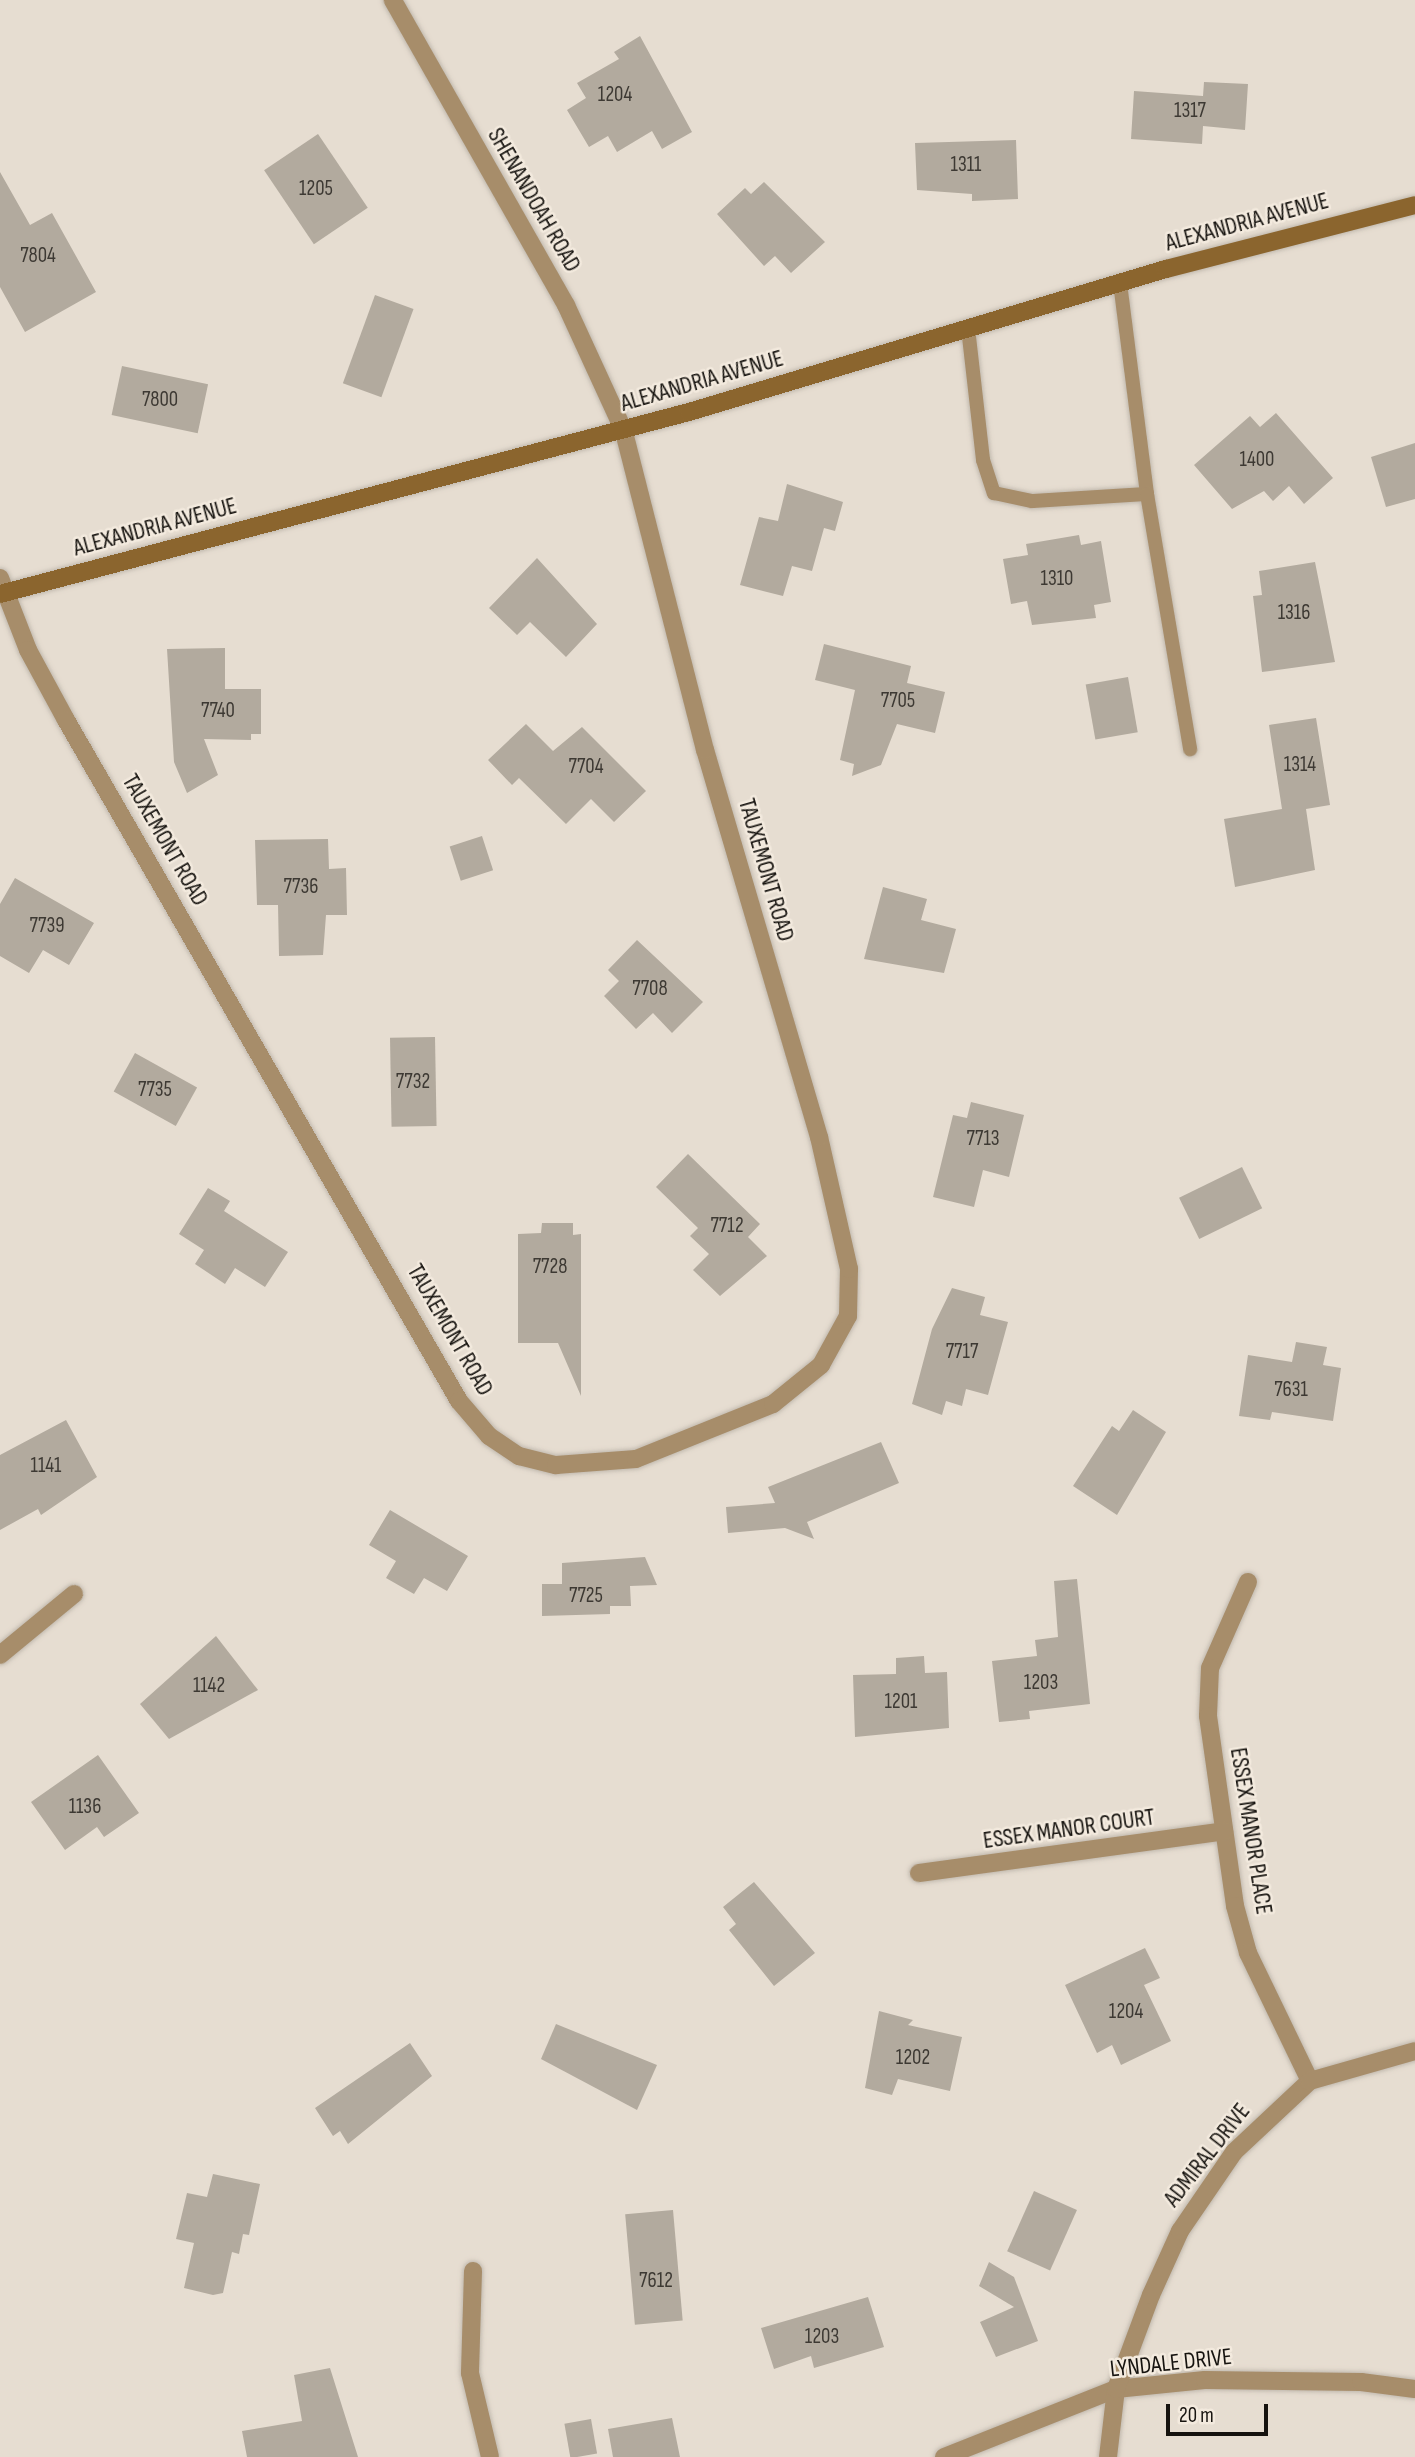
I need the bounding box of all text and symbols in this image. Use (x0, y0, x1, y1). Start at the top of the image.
house number: 1204 (598, 82, 632, 108)
house number: 1317 (1174, 98, 1206, 124)
street label: SHENANDOAH ROAD (481, 123, 587, 277)
house number: 1311 (951, 152, 981, 178)
house number: 1205 (299, 176, 333, 202)
street label: ALEXANDRIA AVENUE (1162, 186, 1332, 258)
house number: 7804 (20, 243, 56, 269)
street label: ALEXANDRIA AVENUE (617, 344, 787, 418)
house number: 7800 (142, 387, 178, 413)
house number: 1400 (1240, 447, 1274, 473)
street label: ALEXANDRIA AVENUE (70, 491, 240, 563)
house number: 1310 (1041, 566, 1073, 592)
house number: 1316 (1278, 600, 1310, 626)
house number: 7705 (881, 688, 915, 714)
house number: 7740 (201, 698, 235, 724)
house number: 1314 (1284, 752, 1316, 778)
house number: 7704 (569, 754, 603, 780)
street label: TAUXEMONT ROAD (116, 769, 214, 911)
street label: TAUXEMONT ROAD (732, 795, 800, 945)
house number: 7736 (284, 874, 318, 900)
house number: 7739 (30, 913, 64, 939)
house number: 7708 (632, 976, 668, 1002)
house number: 7732 (396, 1069, 430, 1095)
house number: 7735 (138, 1077, 172, 1103)
house number: 7713 (966, 1126, 1000, 1152)
house number: 7712 (710, 1213, 744, 1239)
house number: 7728 (533, 1254, 567, 1280)
street label: TAUXEMONT ROAD (401, 1259, 499, 1401)
house number: 7717 (946, 1339, 978, 1365)
house number: 7631 (1274, 1377, 1308, 1403)
house number: 1141 (31, 1453, 61, 1479)
house number: 7725 (569, 1583, 603, 1609)
house number: 1203 (1024, 1670, 1058, 1696)
house number: 1142 (193, 1673, 225, 1699)
house number: 1201 (885, 1689, 917, 1715)
street label: ESSEX MANOR PLACE (1224, 1746, 1278, 1916)
house number: 1136 (69, 1794, 101, 1820)
street label: ESSEX MANOR COURT (981, 1803, 1157, 1855)
house number: 1204 (1109, 1999, 1143, 2025)
house number: 1202 (896, 2045, 930, 2071)
street label: ADMIRAL DRIVE (1158, 2097, 1256, 2213)
house number: 7612 (639, 2268, 673, 2294)
house number: 1203 (805, 2324, 839, 2350)
street label: LYNDALE DRIVE (1109, 2342, 1233, 2384)
scale bar (1170, 2390, 1272, 2434)
text: 20 m (1179, 2403, 1214, 2428)

